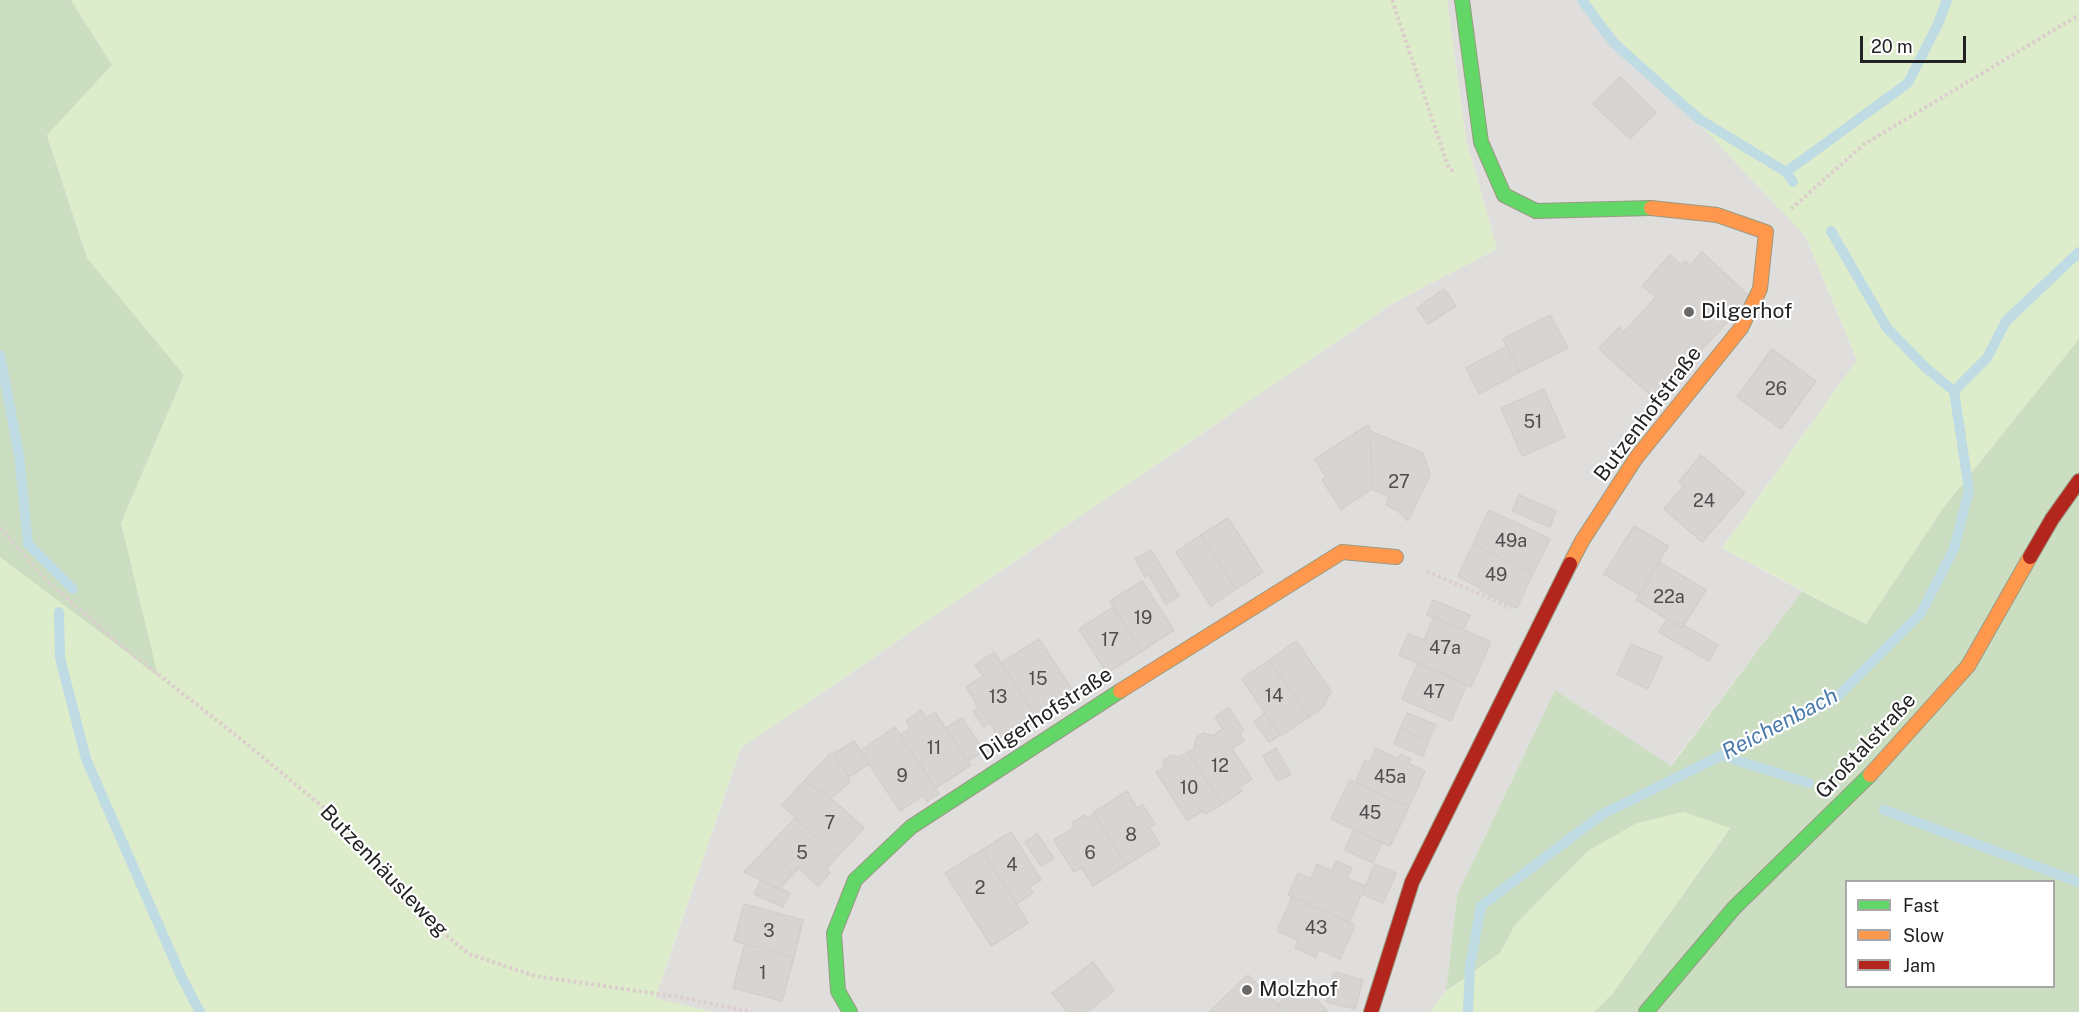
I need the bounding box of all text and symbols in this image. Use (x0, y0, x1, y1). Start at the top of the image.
scale bar (1863, 24, 1970, 62)
text: 20 m (1871, 36, 1913, 57)
place label: Dilgerhof (1701, 299, 1792, 325)
marker: Dilgerhof (1682, 305, 1696, 319)
street label: Butzenhofstraße (1589, 342, 1707, 486)
house number: 26 (1765, 378, 1787, 400)
house number: 51 (1524, 411, 1542, 433)
house number: 27 (1388, 471, 1410, 493)
house number: 24 (1693, 490, 1715, 512)
house number: 49a (1495, 530, 1527, 552)
house number: 49 (1485, 564, 1507, 586)
house number: 22a (1653, 586, 1685, 608)
house number: 19 (1134, 607, 1152, 629)
house number: 17 (1101, 629, 1119, 651)
house number: 47a (1429, 637, 1461, 659)
street label: Dilgerhofstraße (975, 662, 1117, 766)
house number: 15 (1029, 668, 1047, 690)
house number: 47 (1423, 681, 1445, 703)
water label: Reichenbach (1718, 682, 1842, 766)
house number: 14 (1265, 685, 1283, 707)
house number: 13 (989, 686, 1007, 708)
street label: Großtalstraße (1811, 688, 1921, 804)
house number: 11 (927, 737, 941, 759)
house number: 12 (1211, 755, 1229, 777)
house number: 9 (896, 765, 908, 787)
house number: 45a (1374, 766, 1406, 788)
house number: 10 (1180, 777, 1198, 799)
street label: Butzenhäusleweg (315, 800, 453, 942)
house number: 45 (1359, 802, 1381, 824)
house number: 7 (825, 812, 835, 834)
house number: 8 (1125, 824, 1137, 846)
house number: 5 (796, 842, 808, 864)
house number: 6 (1084, 842, 1096, 864)
house number: 4 (1006, 854, 1018, 876)
house number: 2 (975, 877, 985, 899)
legend (1845, 880, 2055, 988)
text: Fast (1903, 895, 1939, 916)
house number: 43 (1305, 917, 1327, 939)
house number: 3 (763, 920, 775, 942)
text: Slow (1903, 925, 1944, 946)
text: Jam (1903, 955, 1936, 976)
house number: 1 (759, 962, 767, 984)
place label: Molzhof (1259, 977, 1338, 1003)
marker: Molzhof (1240, 983, 1254, 997)

